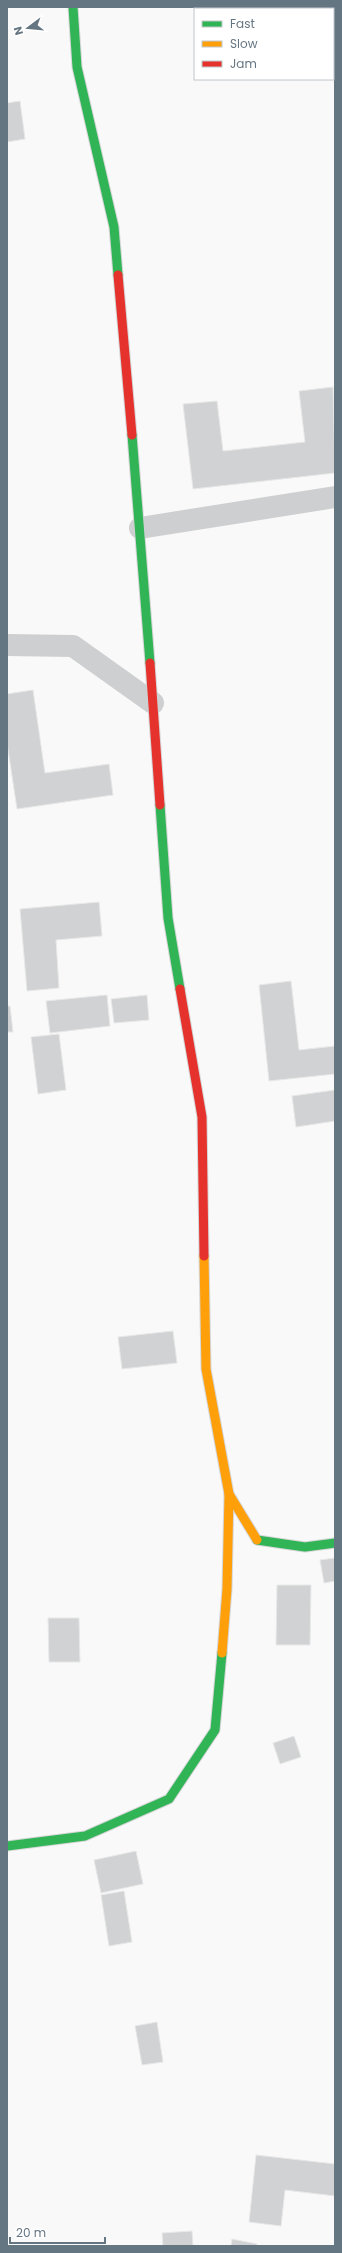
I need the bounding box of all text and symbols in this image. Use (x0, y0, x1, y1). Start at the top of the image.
north arrow (8, 8, 48, 48)
legend (194, 8, 334, 80)
text: Fast (230, 15, 255, 32)
text: N (10, 25, 27, 37)
text: Slow (230, 35, 258, 52)
text: Jam (230, 55, 257, 72)
scale bar (10, 2219, 105, 2245)
text: 20 m (16, 2224, 46, 2241)

